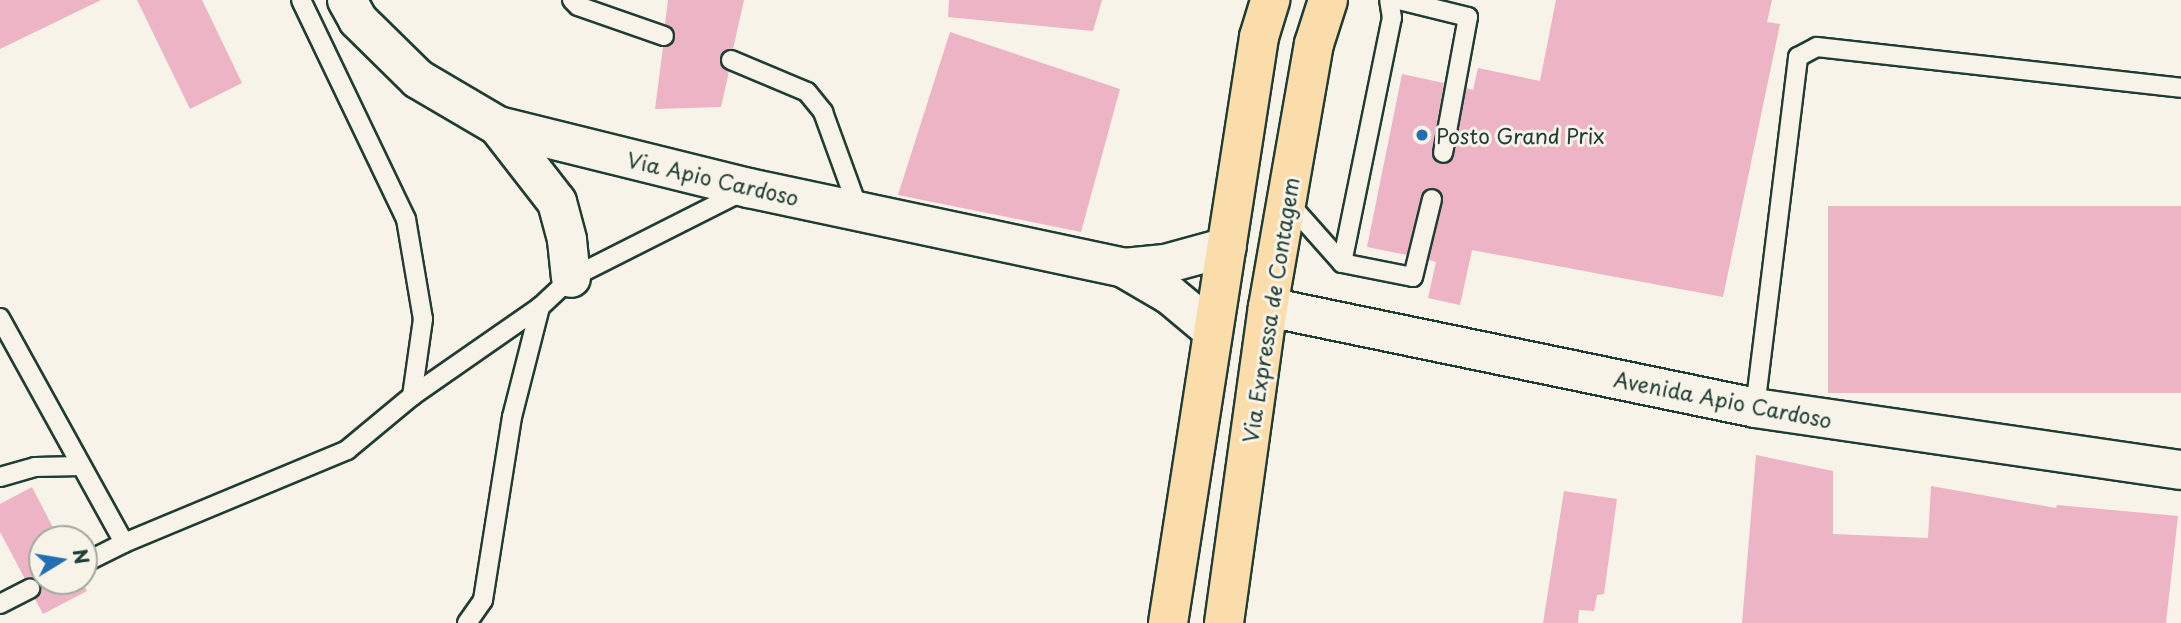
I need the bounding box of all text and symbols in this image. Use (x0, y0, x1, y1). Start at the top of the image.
place label: Posto Grand Prix (1436, 122, 1606, 148)
marker: Posto Grand Prix (1414, 127, 1430, 143)
street label: Via Apio Cardoso (626, 146, 800, 210)
street label: Via Expressa de Contagem (1236, 174, 1304, 446)
street label: Avenida Apio Cardoso (1612, 366, 1834, 432)
north arrow (28, 525, 98, 595)
text: N (66, 546, 97, 566)

